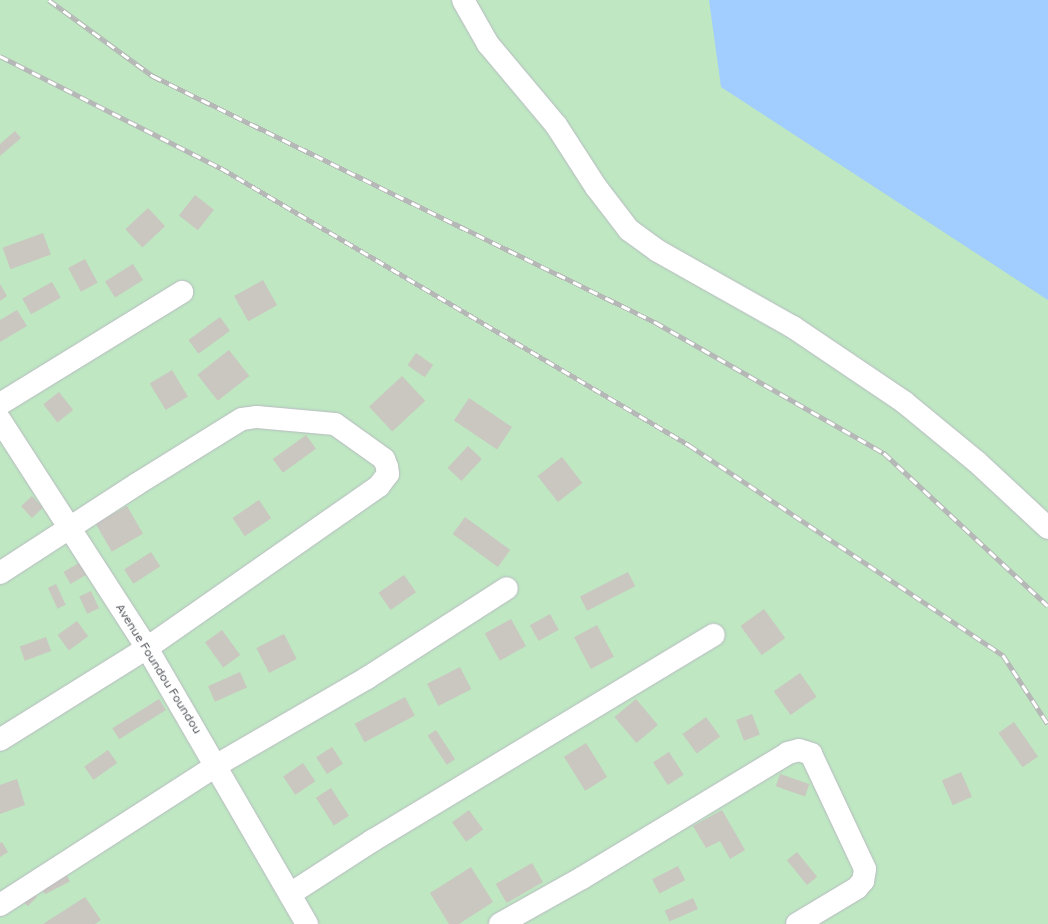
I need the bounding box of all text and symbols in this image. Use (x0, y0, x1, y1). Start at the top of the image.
street label: Avenue Foundou Foundou (112, 601, 204, 737)

